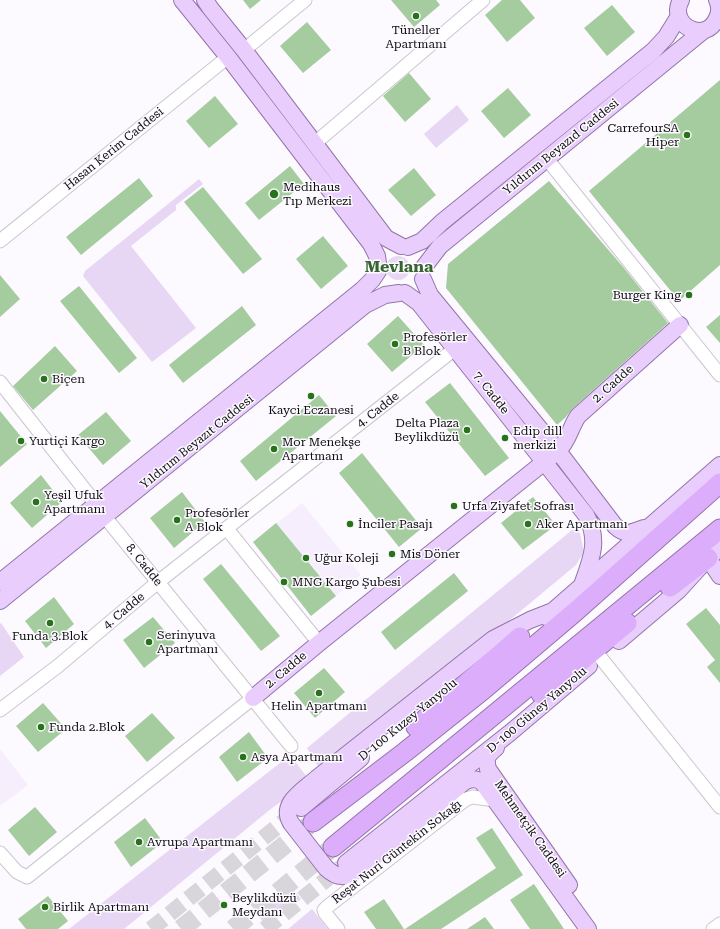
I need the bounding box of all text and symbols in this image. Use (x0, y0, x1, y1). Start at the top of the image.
marker: Tüneller Apartmanı (411, 11, 421, 21)
place label: Tüneller Apartmanı (385, 23, 447, 51)
street label: Yıldırım Beyazıd Caddesi (500, 96, 622, 198)
street label: Hasan Kerim Caddesi (61, 105, 167, 193)
place label: CarrefourSA Hiper (607, 121, 679, 149)
marker: CarrefourSA Hiper (682, 130, 692, 140)
place label: Medihaus Tıp Merkezi (283, 180, 352, 208)
marker: Medihaus Tıp Merkezi (268, 188, 280, 200)
district label: Mevlana (365, 257, 433, 277)
place label: Burger King (613, 288, 681, 302)
marker: Burger King (684, 290, 694, 300)
place label: Profesörler B Blok (403, 330, 467, 358)
marker: Profesörler B Blok (390, 339, 400, 349)
street label: 2. Cadde (590, 362, 636, 406)
street label: 7. Cadde (470, 369, 512, 417)
place label: Biçen (52, 372, 85, 386)
marker: Biçen (39, 374, 49, 384)
street label: 4. Cadde (354, 389, 402, 431)
marker: Kayci Eczanesi (306, 391, 316, 401)
street label: Yıldırım Beyazıt Caddesi (138, 392, 256, 492)
place label: Kayci Eczanesi (268, 403, 354, 417)
place label: Delta Plaza Beylikdüzü (394, 416, 459, 444)
place label: Edip dill merkizi (513, 424, 562, 452)
marker: Delta Plaza Beylikdüzü (462, 425, 472, 435)
marker: Edip dill merkizi (500, 433, 510, 443)
place label: Yurtiçi Kargo (29, 434, 105, 448)
place label: Mor Menekşe Apartmanı (282, 435, 360, 463)
marker: Yurtiçi Kargo (16, 436, 26, 446)
marker: Mor Menekşe Apartmanı (269, 444, 279, 454)
place label: Yeşil Ufuk Apartmanı (44, 488, 105, 516)
marker: Yeşil Ufuk Apartmanı (31, 497, 41, 507)
place label: Urfa Ziyafet Sofrası (462, 499, 574, 513)
marker: Urfa Ziyafet Sofrası (449, 501, 459, 511)
place label: Profesörler A Blok (185, 506, 249, 534)
marker: Profesörler A Blok (172, 515, 182, 525)
place label: İnciler Pasajı (358, 517, 432, 531)
place label: Aker Apartmanı (536, 517, 628, 531)
marker: İnciler Pasajı (345, 519, 355, 529)
marker: Aker Apartmanı (523, 519, 533, 529)
street label: 8. Cadde (123, 541, 165, 589)
place label: Mis Döner (400, 547, 460, 561)
marker: Mis Döner (387, 549, 397, 559)
place label: Uğur Koleji (314, 551, 379, 565)
marker: Uğur Koleji (301, 553, 311, 563)
place label: MNG Kargo Şubesi (292, 575, 401, 589)
marker: MNG Kargo Şubesi (279, 577, 289, 587)
street label: 4. Cadde (100, 589, 148, 633)
marker: Funda 3.Blok (45, 618, 55, 628)
place label: Serinyuva Apartmanı (157, 628, 218, 656)
place label: Funda 3.Blok (12, 629, 88, 643)
marker: Serinyuva Apartmanı (144, 637, 154, 647)
street label: 2. Cadde (262, 648, 310, 692)
street label: D-100 Güney Yanyolu (484, 664, 590, 756)
street label: D-100 Kuzey Yanyolu (356, 676, 460, 764)
marker: Helin Apartmanı (314, 688, 324, 698)
place label: Helin Apartmanı (271, 699, 367, 713)
place label: Funda 2.Blok (49, 720, 125, 734)
marker: Funda 2.Blok (36, 722, 46, 732)
place label: Asya Apartmanı (251, 750, 343, 764)
marker: Asya Apartmanı (238, 752, 248, 762)
street label: Mehmetçik Caddesi (491, 778, 569, 880)
street label: Reşat Nuri Güntekin Sokağı (329, 797, 465, 907)
place label: Avrupa Apartmanı (147, 835, 253, 849)
marker: Avrupa Apartmanı (134, 837, 144, 847)
place label: Beylikdüzü Meydanı (232, 891, 297, 919)
place label: Birlik Apartmanı (53, 900, 149, 914)
marker: Beylikdüzü Meydanı (219, 900, 229, 910)
marker: Birlik Apartmanı (40, 902, 50, 912)

